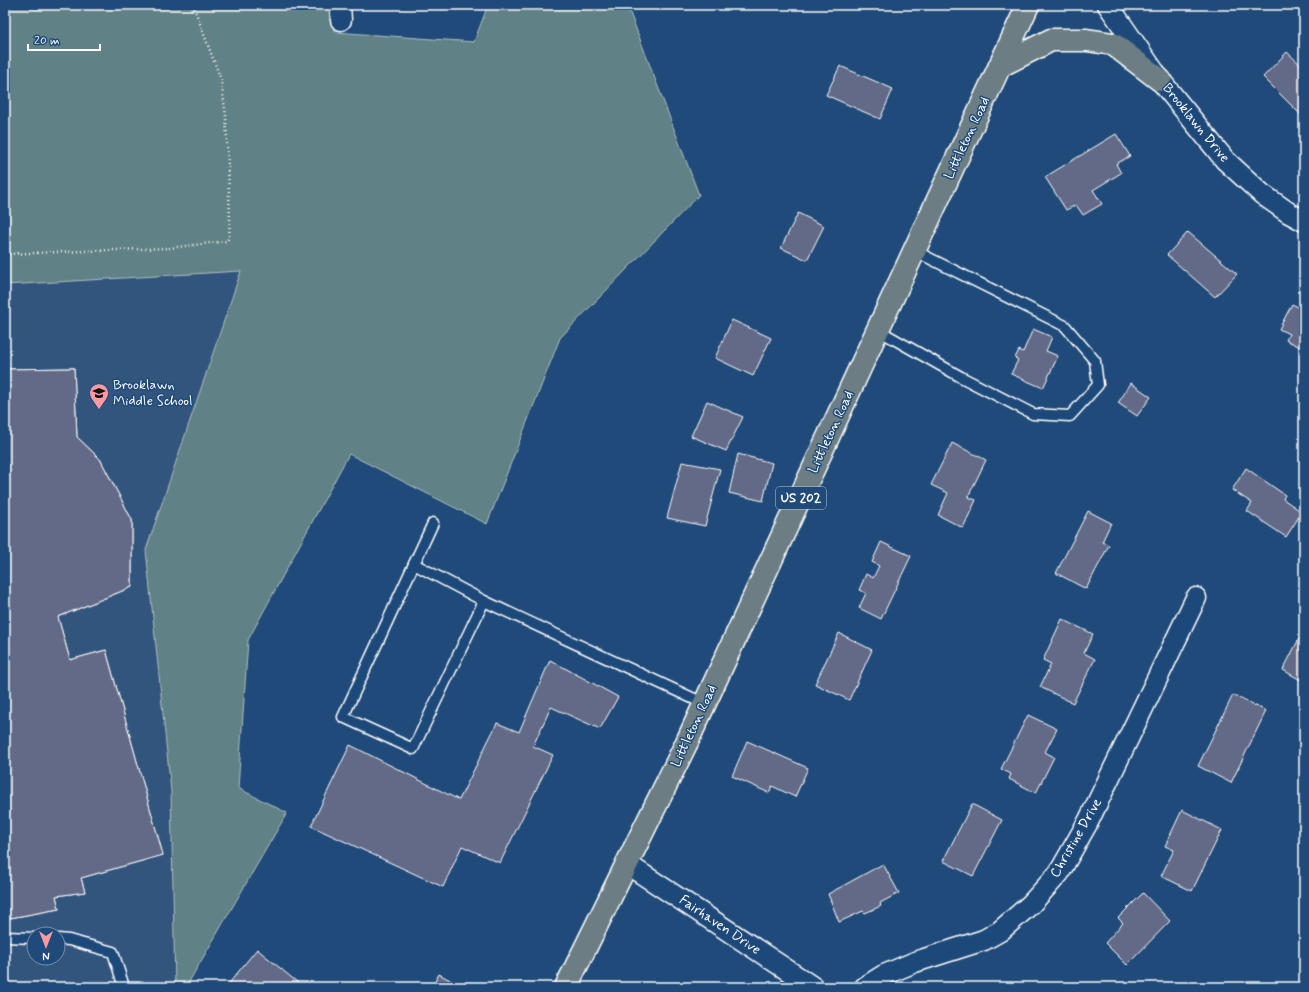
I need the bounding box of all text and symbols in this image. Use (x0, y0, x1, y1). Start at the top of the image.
scale bar (28, 26, 100, 52)
text: 20 m (34, 33, 60, 49)
street label: Brooklawn Drive (1158, 80, 1234, 166)
street label: Littleton Road (940, 94, 994, 182)
place label: Brooklawn Middle School (113, 376, 192, 410)
school or university icon: Brooklawn Middle School (88, 382, 110, 410)
street label: Littleton Road (804, 388, 858, 476)
road number: US 202 (776, 487, 826, 509)
street label: Littleton Road (667, 682, 721, 770)
street label: Christine Drive (1046, 795, 1106, 881)
street label: Fairhaven Drive (676, 891, 764, 959)
north arrow (26, 926, 66, 966)
text: N (42, 948, 50, 962)

